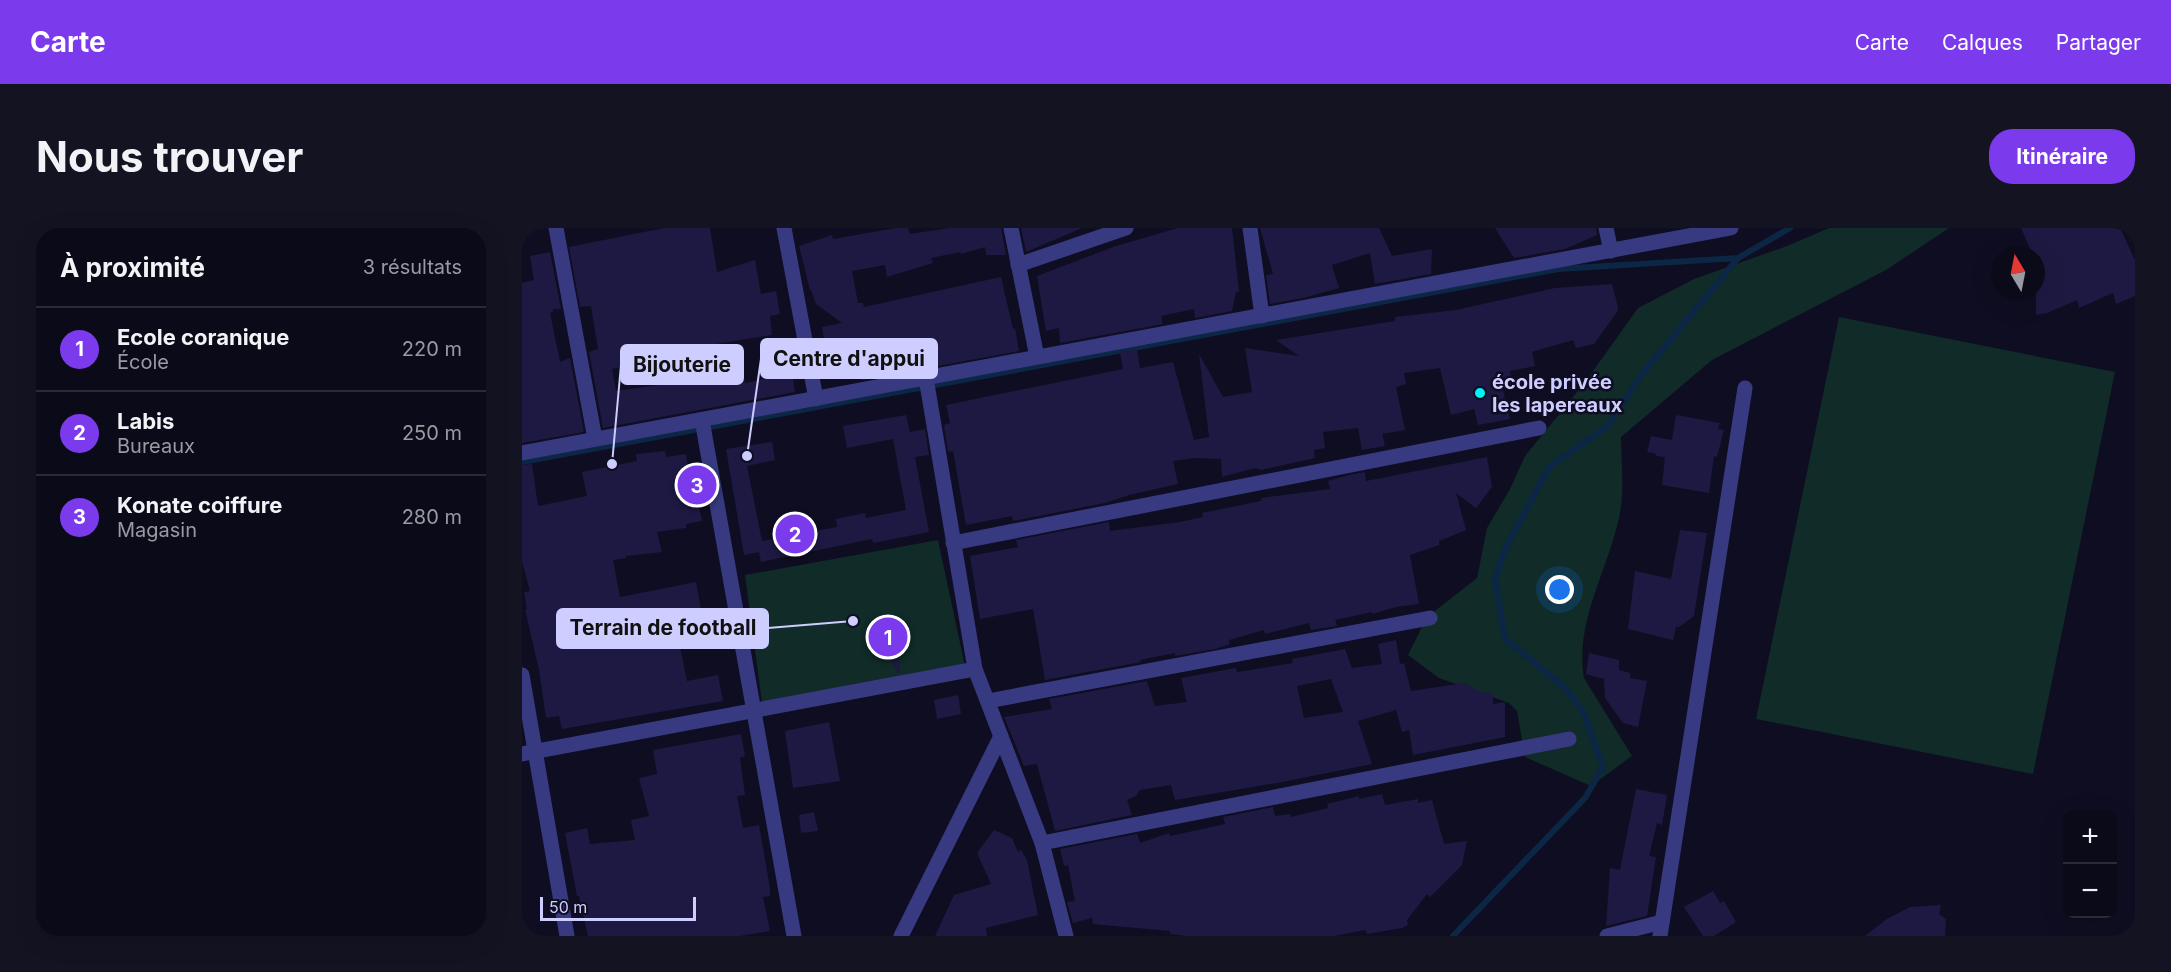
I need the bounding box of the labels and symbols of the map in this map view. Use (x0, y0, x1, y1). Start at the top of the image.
north arrow (1991, 246, 2045, 300)
callout: Centre d'appui (761, 339, 937, 378)
callout: Bijouterie (621, 345, 743, 384)
text: Centre d'appui (773, 346, 925, 371)
text: Bijouterie (633, 352, 731, 377)
place label: école privée les lapereaux (1492, 370, 1623, 417)
marker: école privée les lapereaux (1473, 386, 1487, 400)
pin: 3 (678, 462, 717, 508)
pin: 2 (776, 512, 814, 556)
your location (1545, 575, 1574, 604)
callout: Terrain de football (557, 609, 768, 648)
pin: 1 (868, 614, 908, 660)
text: Terrain de football (570, 615, 756, 640)
scale bar (540, 894, 696, 922)

